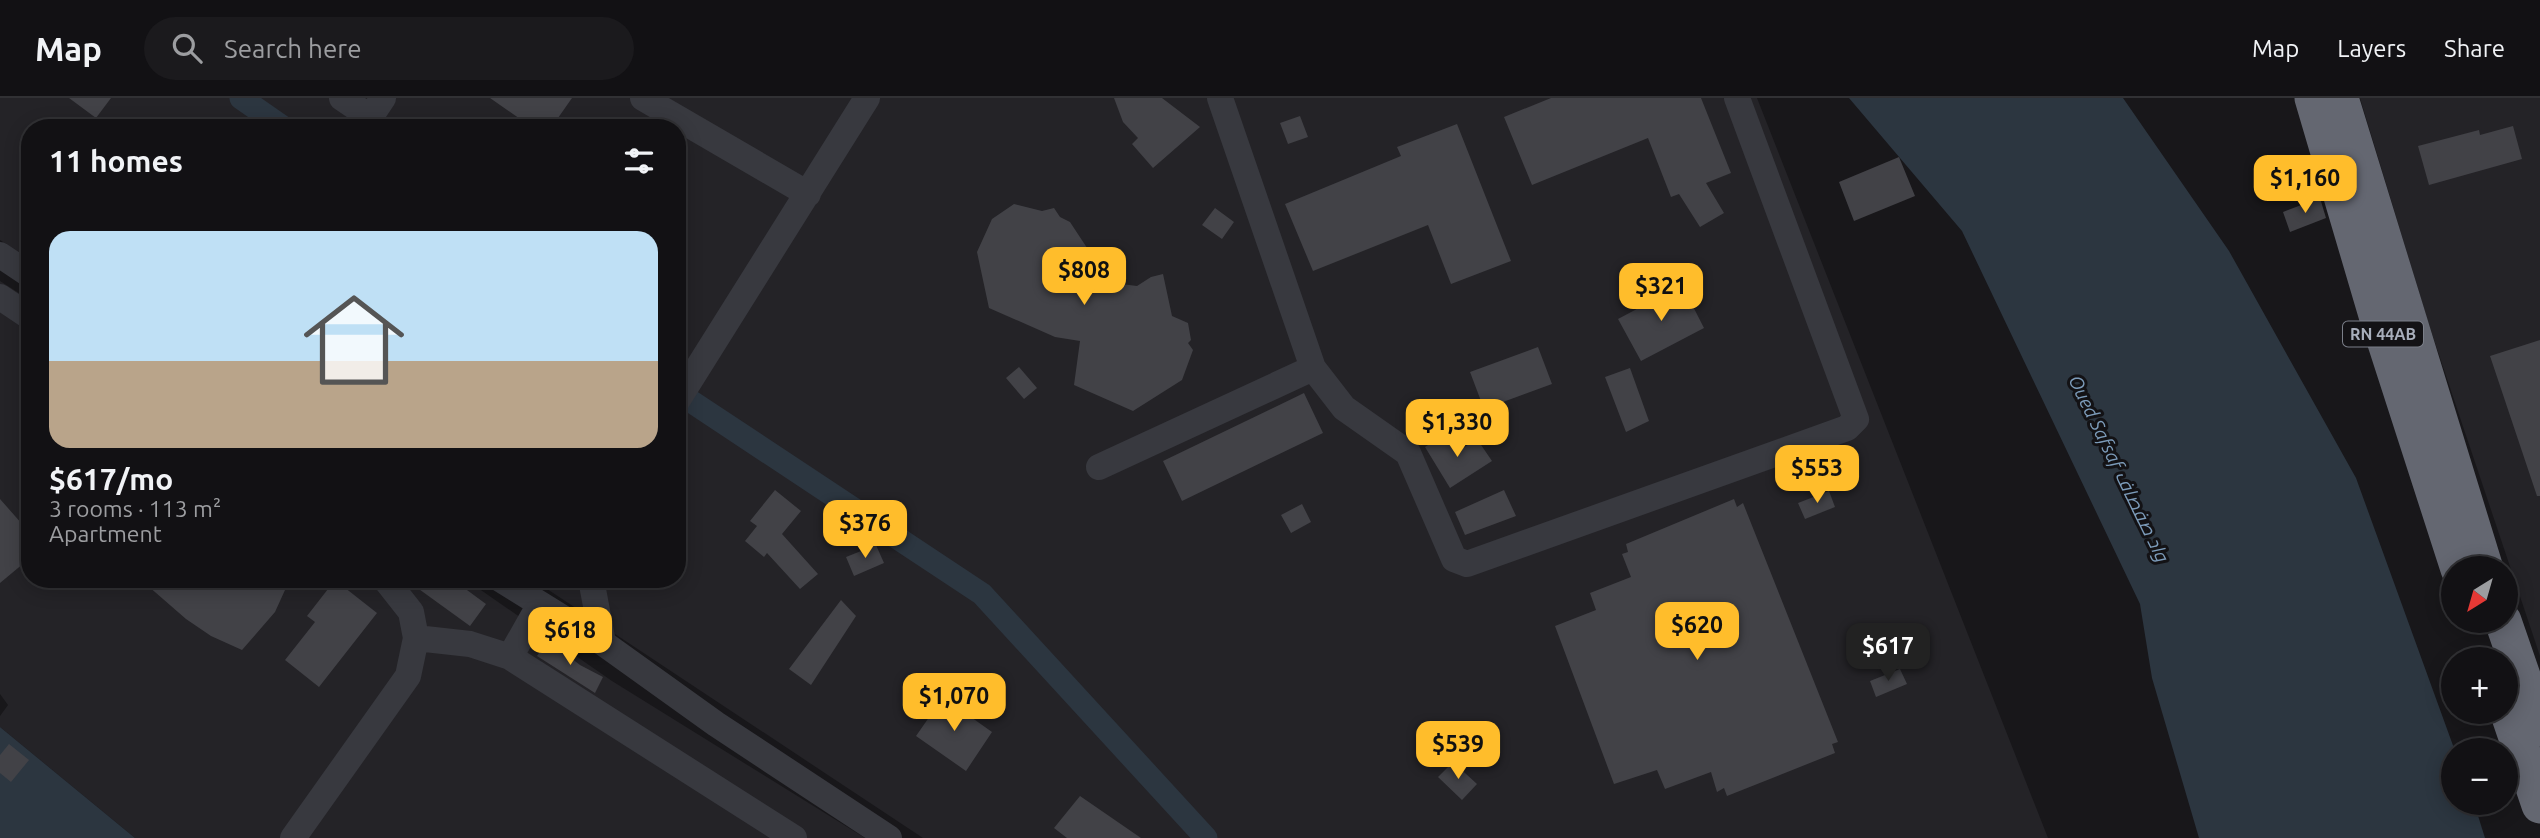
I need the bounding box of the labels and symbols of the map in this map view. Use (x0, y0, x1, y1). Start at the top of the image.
pin: $1,160 (2248, 156, 2362, 215)
pin: $808 (1043, 248, 1125, 307)
pin: $321 (1620, 264, 1702, 323)
road number: RN 44AB (2343, 322, 2423, 346)
water label: Oued Safsaf واد صفصاف (2063, 371, 2174, 567)
pin: $1,330 (1400, 400, 1514, 459)
pin: $553 (1776, 446, 1858, 505)
pin: $376 (824, 500, 906, 560)
north arrow (2441, 556, 2518, 634)
pin: $620 (1656, 602, 1738, 662)
pin: $618 (529, 608, 611, 667)
pin: $617 (1847, 624, 1929, 683)
pin: $1,070 (897, 674, 1011, 733)
pin: $539 (1417, 722, 1499, 781)

